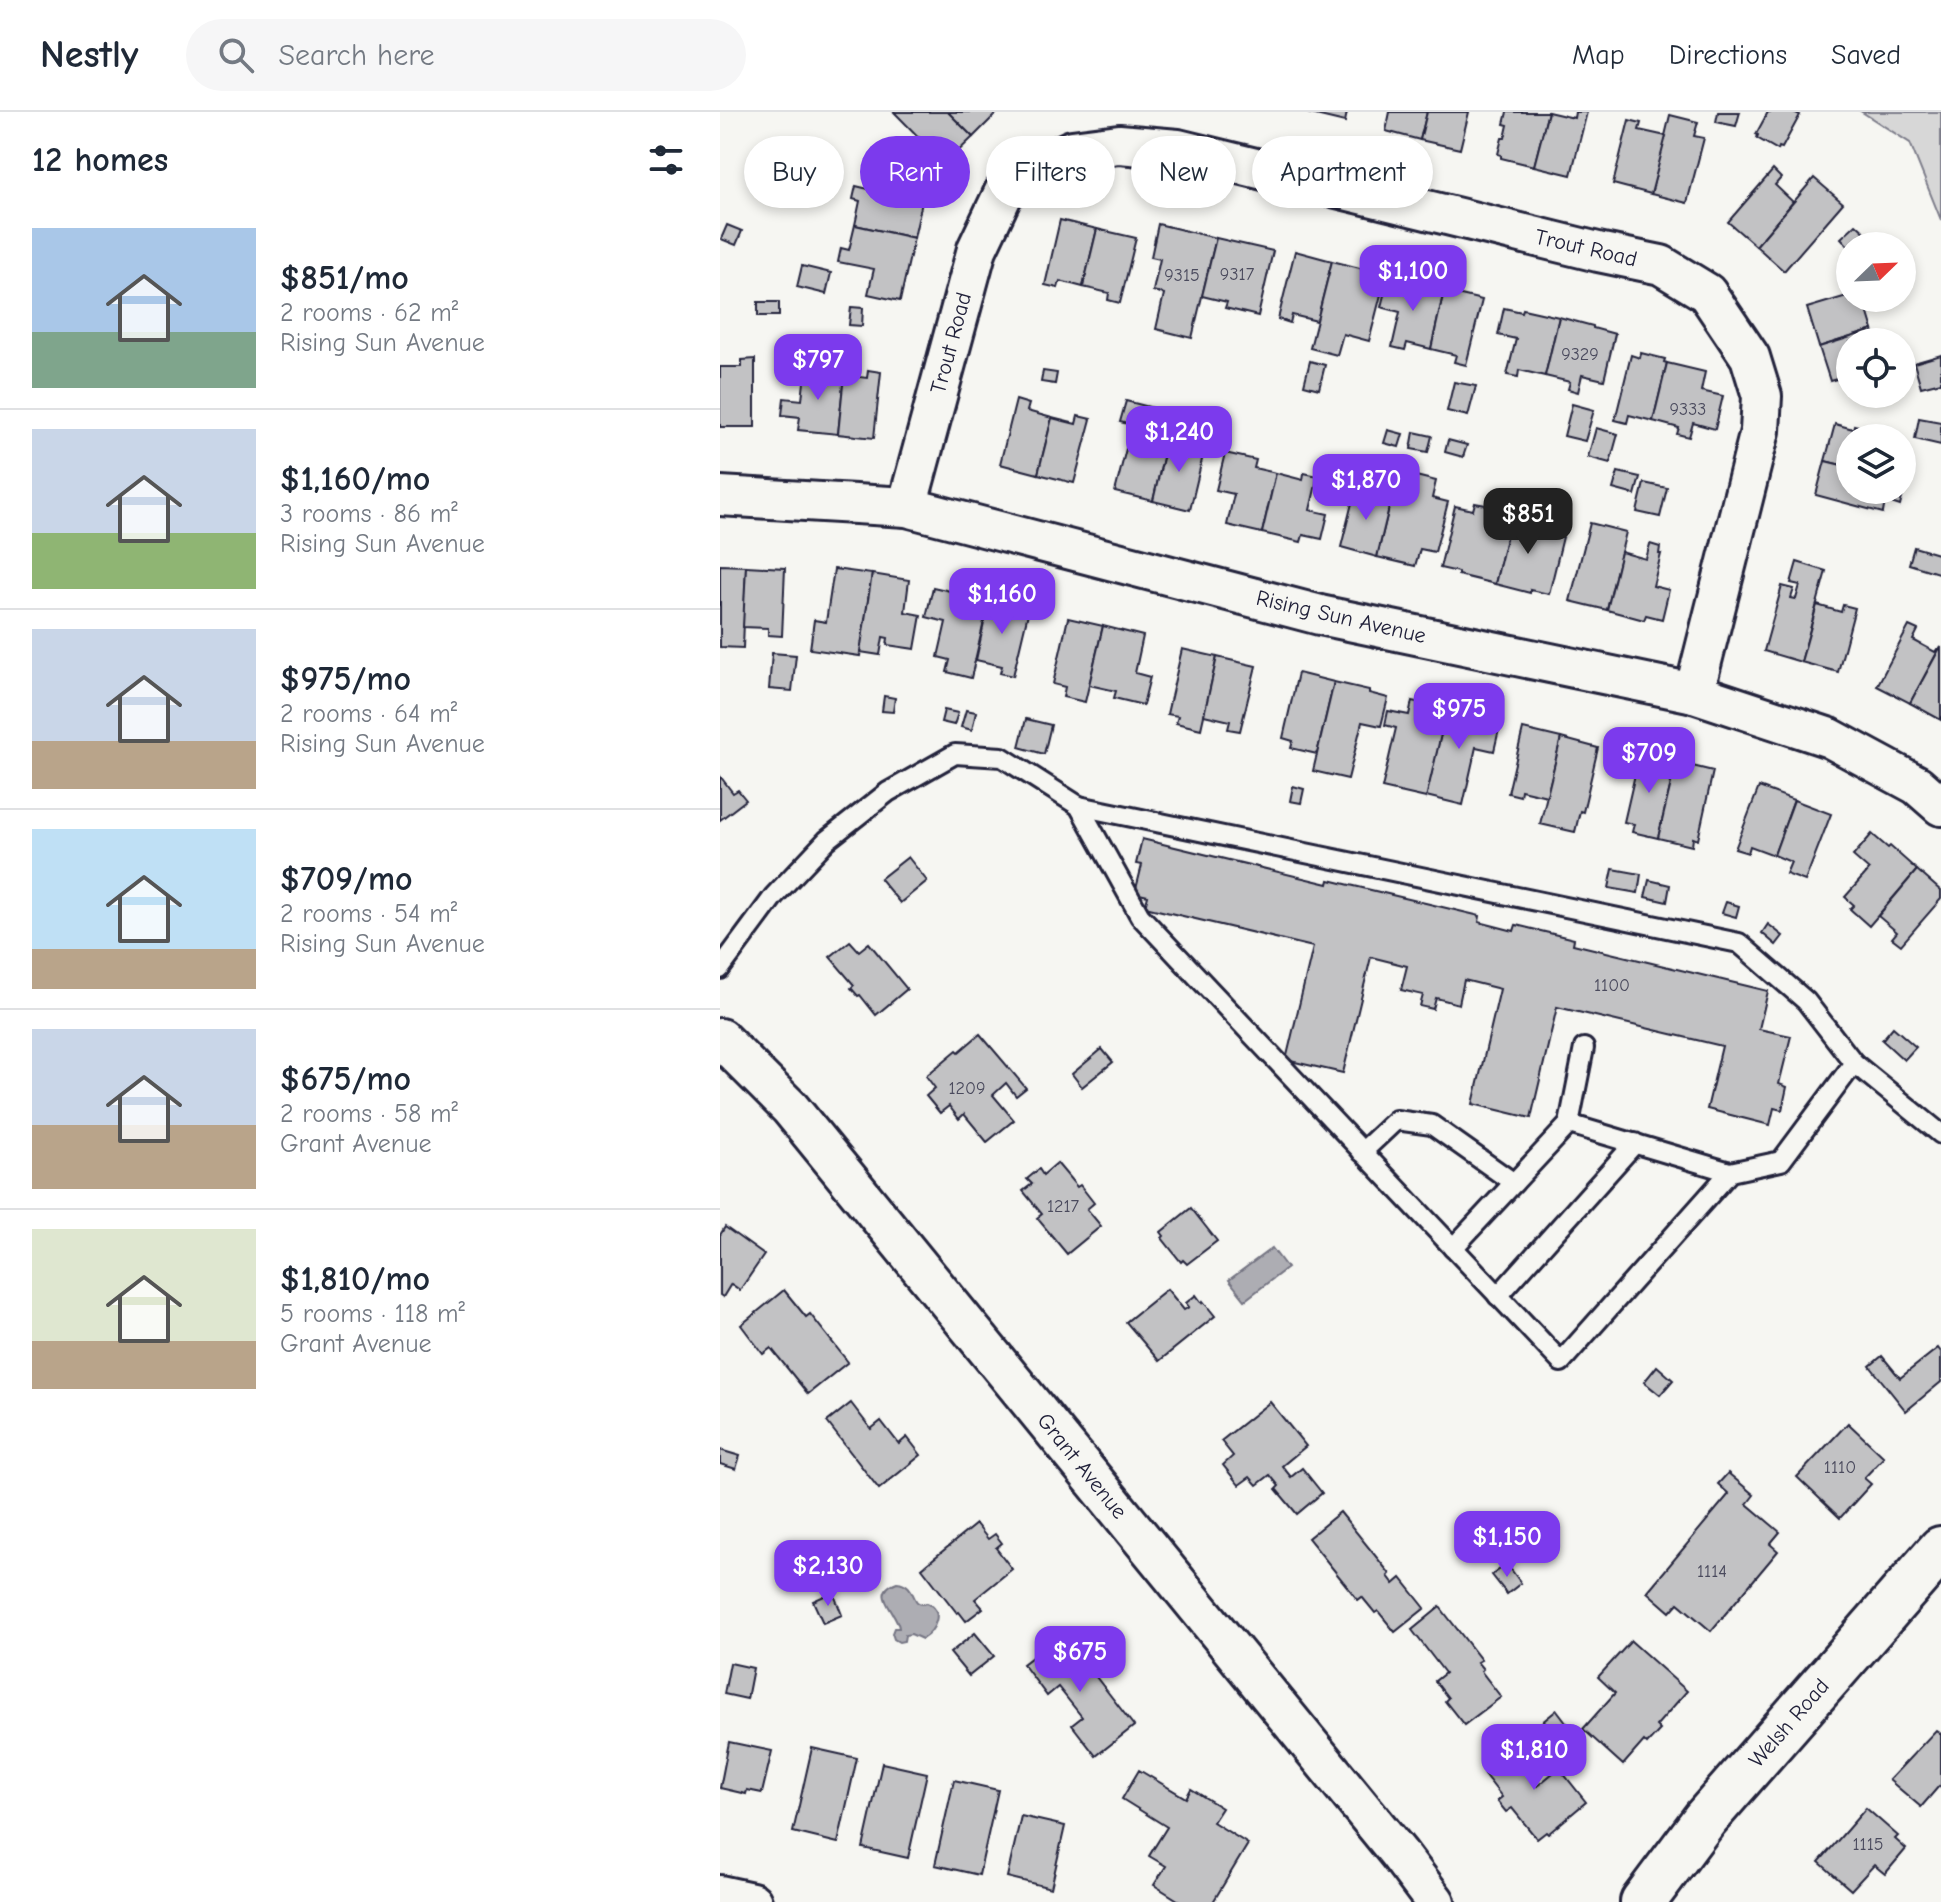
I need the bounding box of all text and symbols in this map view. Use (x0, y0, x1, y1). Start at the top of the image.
search box (186, 19, 746, 91)
text: Nestly (40, 33, 138, 77)
icon: search (214, 33, 258, 77)
text: Search here (278, 38, 435, 73)
text: Map (1572, 39, 1625, 71)
text: Directions (1669, 39, 1787, 71)
text: Saved (1831, 39, 1901, 71)
chip: Buy (744, 136, 844, 208)
chip: Rent (860, 136, 970, 208)
chip: Filters (986, 136, 1115, 208)
chip: New (1131, 136, 1236, 208)
chip: Apartment (1252, 136, 1433, 208)
icon: filters (644, 138, 688, 182)
text: 12 homes (32, 140, 168, 180)
street label: Trout Road (1532, 224, 1640, 272)
north arrow (1836, 232, 1916, 312)
map controls (1836, 232, 1916, 504)
pin: $1,100 (1348, 245, 1478, 313)
text: $1,100 (1378, 256, 1448, 286)
text: $851/mo (280, 258, 409, 298)
icon: home (96, 260, 192, 356)
house number: 9317 (1220, 264, 1255, 285)
house number: 9315 (1164, 265, 1200, 286)
street label: Trout Road (925, 289, 977, 397)
text: 2 rooms · 62 m² (280, 298, 458, 328)
text: Rising Sun Avenue (280, 328, 485, 358)
button: locate (1836, 328, 1916, 408)
pin: $797 (771, 334, 865, 402)
house number: 9329 (1561, 344, 1599, 365)
text: $797 (792, 345, 844, 375)
house number: 9333 (1670, 399, 1706, 420)
pin: $1,240 (1114, 406, 1244, 474)
text: $1,240 (1144, 417, 1214, 447)
button: layers (1836, 424, 1916, 504)
pin: $1,870 (1301, 454, 1431, 522)
text: $1,160/mo (280, 459, 430, 499)
icon: home (96, 461, 192, 557)
text: $1,870 (1331, 465, 1401, 495)
pin: $851 (1481, 488, 1575, 556)
text: 3 rooms · 86 m² (280, 499, 458, 529)
text: $851 (1502, 499, 1555, 529)
text: Rising Sun Avenue (280, 529, 485, 559)
pin: $1,160 (937, 568, 1067, 636)
text: $1,160 (967, 579, 1037, 609)
street label: Rising Sun Avenue (1254, 585, 1428, 649)
text: $975/mo (280, 659, 411, 699)
icon: home (96, 661, 192, 757)
pin: $975 (1412, 683, 1506, 751)
text: $975 (1432, 694, 1486, 724)
text: 2 rooms · 64 m² (280, 699, 457, 729)
pin: $709 (1602, 727, 1696, 795)
text: Rising Sun Avenue (280, 729, 485, 759)
text: $709 (1621, 738, 1677, 768)
text: $709/mo (280, 859, 413, 899)
icon: home (96, 861, 192, 957)
text: 2 rooms · 54 m² (280, 899, 457, 929)
text: Rising Sun Avenue (280, 929, 485, 959)
house number: 1100 (1594, 975, 1630, 996)
text: $675/mo (280, 1059, 411, 1099)
icon: home (96, 1061, 192, 1157)
house number: 1209 (948, 1078, 986, 1099)
text: 2 rooms · 58 m² (280, 1099, 458, 1129)
text: Grant Avenue (280, 1129, 432, 1159)
house number: 1217 (1047, 1196, 1080, 1217)
text: $1,810/mo (280, 1259, 430, 1299)
icon: home (96, 1261, 192, 1357)
text: 5 rooms · 118 m² (280, 1299, 465, 1329)
text: Grant Avenue (280, 1329, 432, 1359)
street label: Grant Avenue (1032, 1408, 1132, 1524)
house number: 1110 (1824, 1457, 1856, 1478)
pin: $1,150 (1442, 1511, 1572, 1579)
text: $1,150 (1472, 1522, 1542, 1552)
pin: $2,130 (763, 1540, 893, 1608)
text: $2,130 (792, 1551, 864, 1581)
house number: 1114 (1697, 1561, 1727, 1582)
pin: $675 (1033, 1626, 1127, 1694)
text: $675 (1053, 1637, 1107, 1667)
street label: Welsh Road (1743, 1673, 1835, 1773)
pin: $1,810 (1469, 1724, 1599, 1792)
text: $1,810 (1499, 1735, 1569, 1765)
house number: 1115 (1852, 1834, 1884, 1855)

